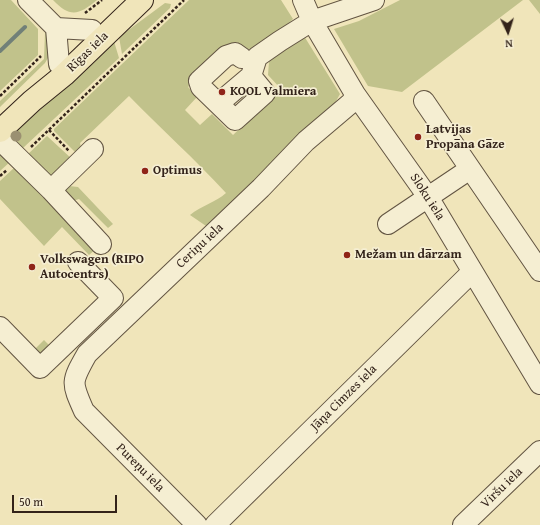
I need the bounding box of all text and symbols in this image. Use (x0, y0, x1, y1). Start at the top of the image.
north arrow (488, 12, 528, 52)
street label: Rīgas iela (64, 29, 112, 75)
text: N (505, 36, 513, 52)
place label: KOOL Valmiera (230, 84, 317, 100)
marker: KOOL Valmiera (217, 87, 227, 97)
place label: Latvijas Propāna Gāze (426, 122, 505, 153)
marker: Latvijas Propāna Gāze (413, 132, 423, 142)
place label: Optimus (153, 163, 202, 179)
marker: Optimus (140, 166, 150, 176)
street label: Sloku iela (406, 171, 448, 223)
street label: Ceriņu iela (173, 220, 227, 272)
place label: Mežam un dārzam (355, 247, 462, 263)
marker: Mežam un dārzam (342, 250, 352, 260)
place label: Volkswagen (RIPO Autocentrs) (40, 252, 144, 283)
marker: Volkswagen (RIPO Autocentrs) (27, 262, 37, 272)
street label: Jāņa Cimzes iela (308, 362, 380, 434)
street label: Pureņu iela (113, 441, 167, 495)
street label: Viršu iela (478, 464, 526, 512)
scale bar (14, 487, 119, 513)
text: 50 m (19, 493, 43, 510)

